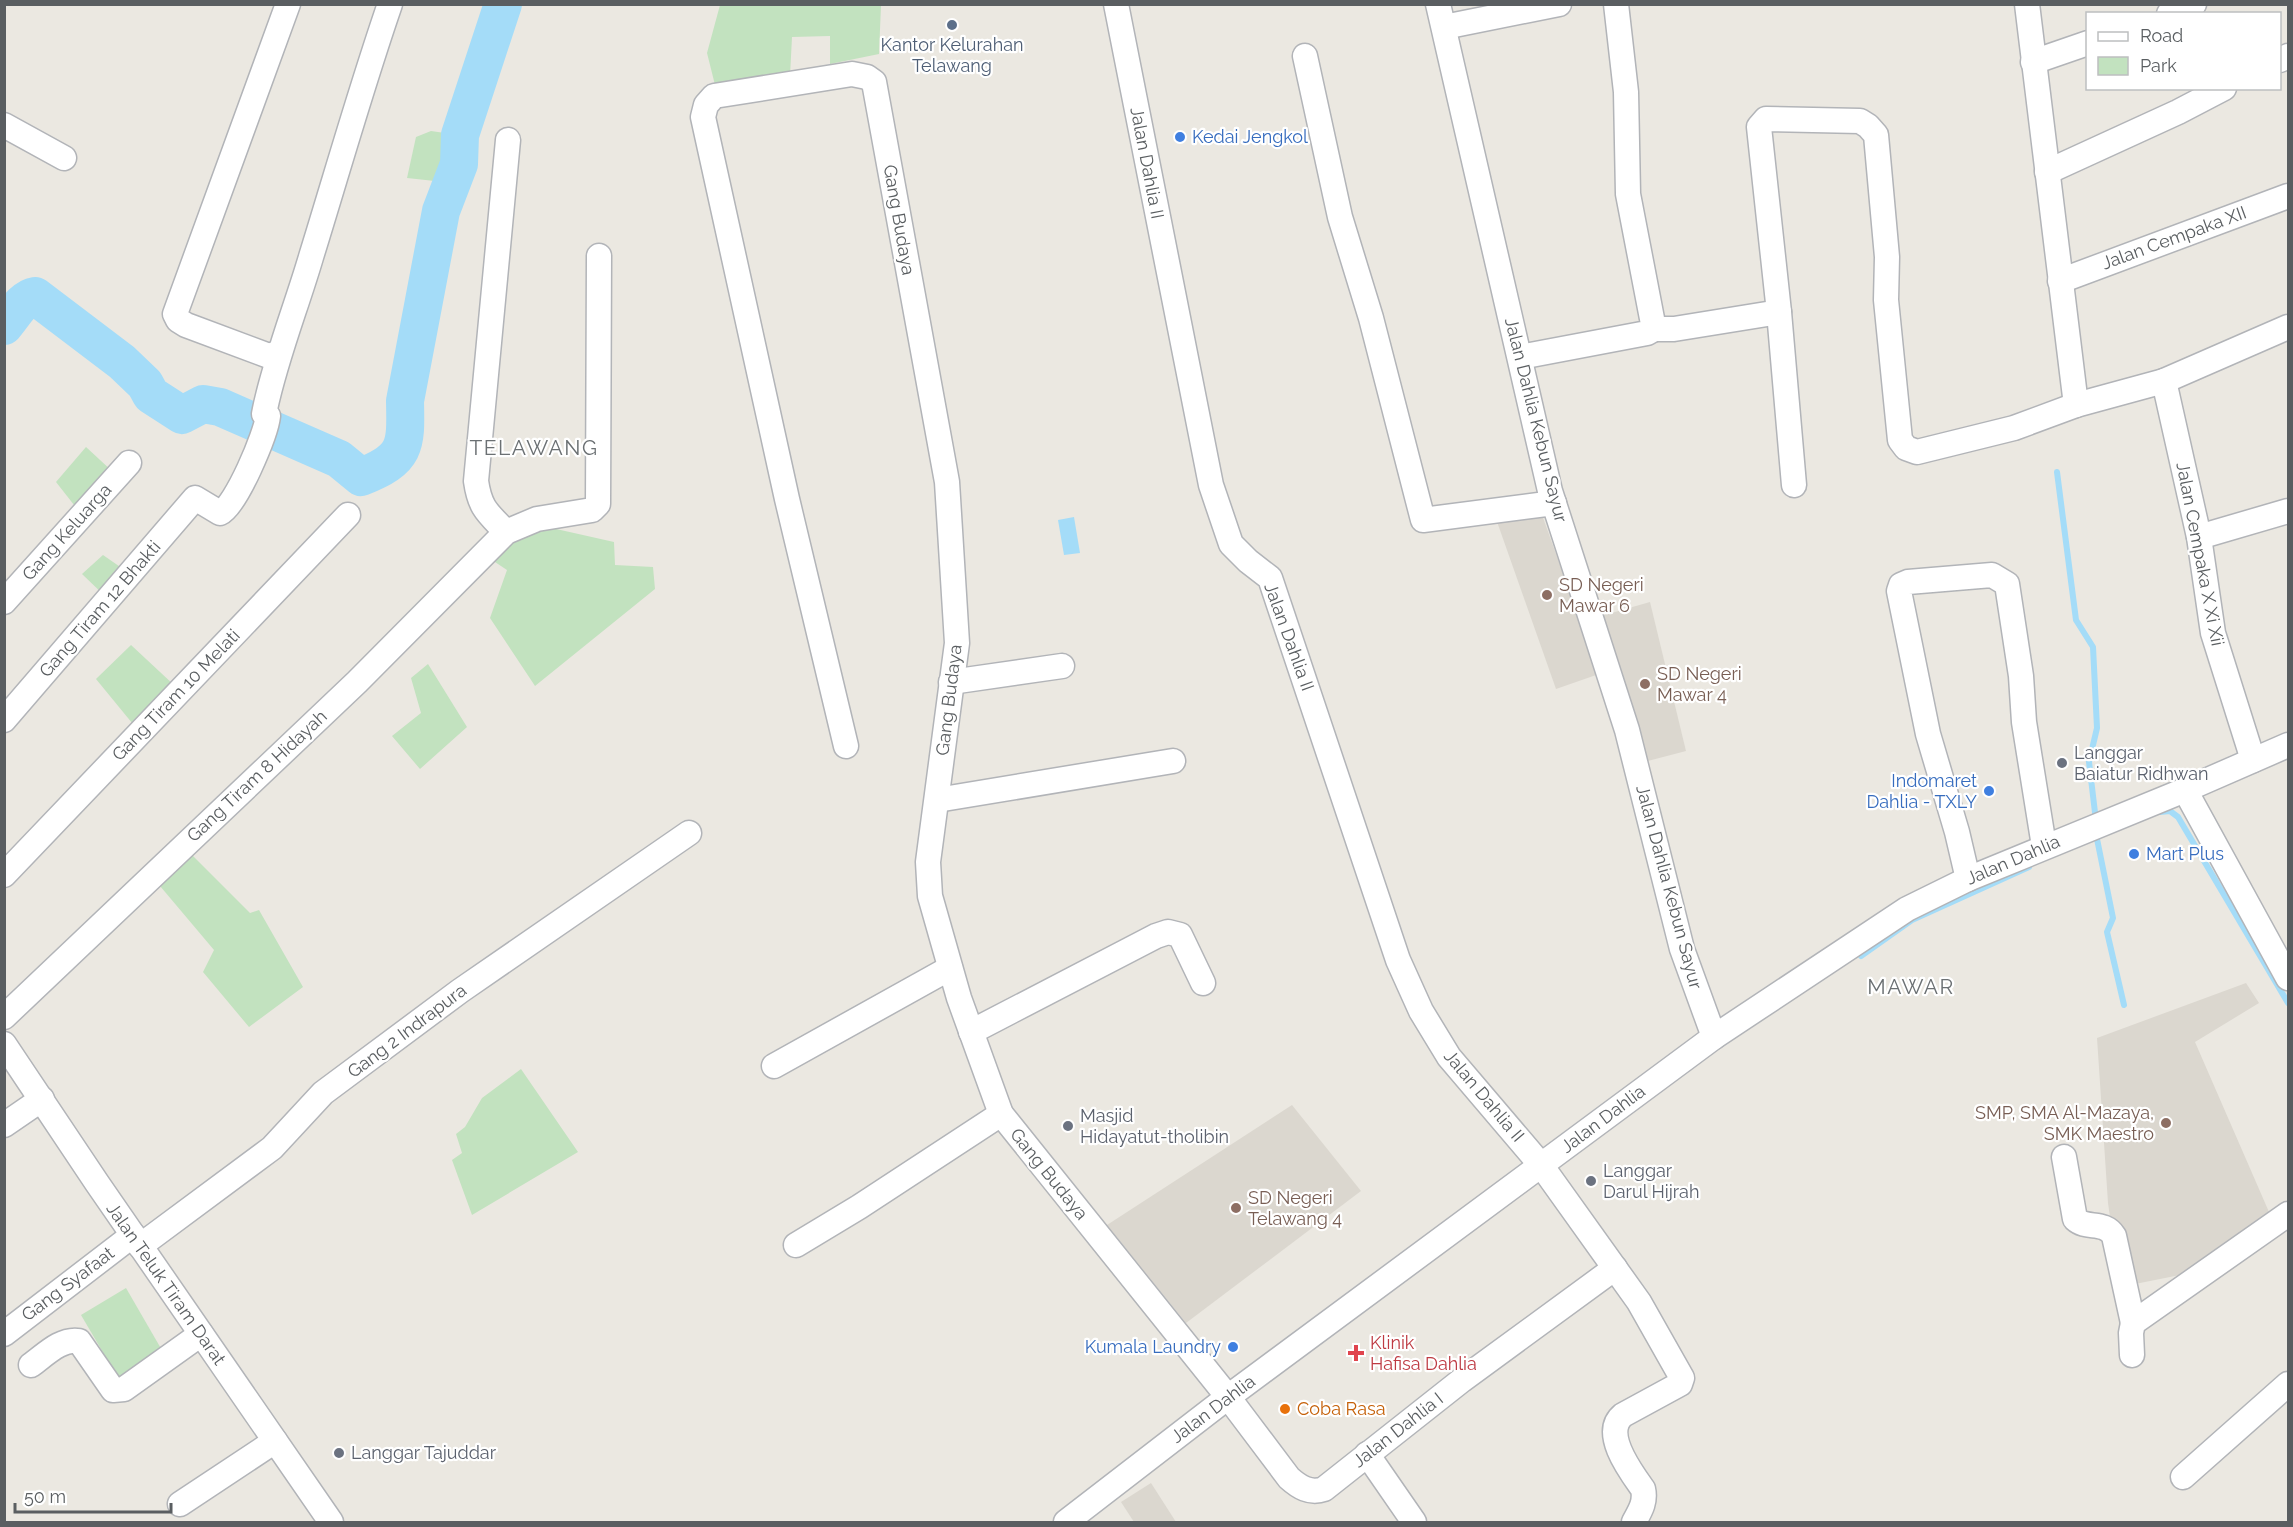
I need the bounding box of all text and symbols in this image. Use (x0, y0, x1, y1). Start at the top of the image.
legend (2086, 12, 2281, 90)
marker: Kantor Kelurahan Telawang (945, 18, 959, 32)
text: Road (2140, 25, 2183, 46)
place label: Kantor Kelurahan Telawang (881, 34, 1023, 76)
text: Park (2140, 55, 2177, 76)
street label: Jalan Dahlia II (1126, 105, 1169, 221)
place label: Kedai Jengkol (1192, 126, 1308, 147)
marker: Kedai Jengkol (1173, 130, 1187, 144)
street label: Gang Budaya (879, 163, 920, 277)
street label: Jalan Cempaka XII (2099, 202, 2249, 273)
street label: Jalan Dahlia Kebun Sayur (1501, 315, 1572, 525)
district label: TELAWANG (470, 435, 598, 460)
street label: Jalan Cempaka X Xi Xii (2172, 460, 2229, 648)
street label: Gang Keluarga (18, 479, 116, 584)
street label: Gang Tiram 12 Bhakti (35, 536, 165, 681)
place label: SD Negeri Mawar 6 (1559, 574, 1644, 616)
street label: Jalan Dahlia II (1260, 580, 1319, 694)
marker: SD Negeri Mawar 6 (1540, 588, 1554, 602)
street label: Gang Tiram 10 Melati (107, 625, 244, 765)
street label: Gang Budaya (931, 643, 966, 757)
place label: SD Negeri Mawar 4 (1657, 663, 1742, 705)
marker: SD Negeri Mawar 4 (1638, 677, 1652, 691)
street label: Gang Tiram 8 Hidayah (182, 705, 331, 846)
place label: Langgar Baiatur Ridhwan (2074, 742, 2208, 784)
marker: Langgar Baiatur Ridhwan (2055, 756, 2069, 770)
place label: Indomaret Dahlia - TXLY (1866, 770, 1977, 812)
street label: Jalan Dahlia Kebun Sayur (1632, 783, 1707, 992)
marker: Indomaret Dahlia - TXLY (1982, 784, 1996, 798)
street label: Jalan Dahlia (1963, 830, 2063, 889)
place label: Mart Plus (2146, 843, 2224, 864)
marker: Mart Plus (2127, 847, 2141, 861)
district label: MAWAR (1867, 974, 1955, 999)
street label: Gang 2 Indrapura (343, 979, 470, 1082)
street label: Jalan Dahlia II (1440, 1046, 1529, 1146)
street label: Jalan Dahlia (1557, 1080, 1649, 1157)
place label: SMP, SMA Al-Mazaya, SMK Maestro (1975, 1102, 2154, 1144)
place label: Masjid Hidayatut-tholibin (1080, 1105, 1229, 1147)
marker: SMP, SMA Al-Mazaya, SMK Maestro (2159, 1116, 2173, 1130)
marker: Masjid Hidayatut-tholibin (1061, 1119, 1075, 1133)
street label: Gang Budaya (1006, 1124, 1093, 1224)
place label: Langgar Darul Hijrah (1603, 1160, 1699, 1202)
marker: Langgar Darul Hijrah (1584, 1174, 1598, 1188)
place label: SD Negeri Telawang 4 (1248, 1187, 1342, 1229)
street label: Jalan Teluk Tiram Darat (102, 1199, 230, 1369)
marker: SD Negeri Telawang 4 (1229, 1201, 1243, 1215)
street label: Gang Syafaat (17, 1242, 118, 1325)
place label: Klinik Hafisa Dahlia (1370, 1332, 1477, 1374)
place label: Kumala Laundry (1085, 1336, 1221, 1357)
marker: Kumala Laundry (1226, 1340, 1240, 1354)
marker: Klinik Hafisa Dahlia (1347, 1344, 1365, 1362)
street label: Jalan Dahlia (1167, 1370, 1259, 1447)
street label: Jalan Dahlia I (1348, 1388, 1447, 1471)
place label: Coba Rasa (1297, 1398, 1386, 1419)
marker: Coba Rasa (1278, 1402, 1292, 1416)
place label: Langgar Tajuddar (351, 1442, 497, 1463)
marker: Langgar Tajuddar (332, 1446, 346, 1460)
scale bar (15, 1476, 171, 1514)
text: 50 m (24, 1486, 66, 1507)

